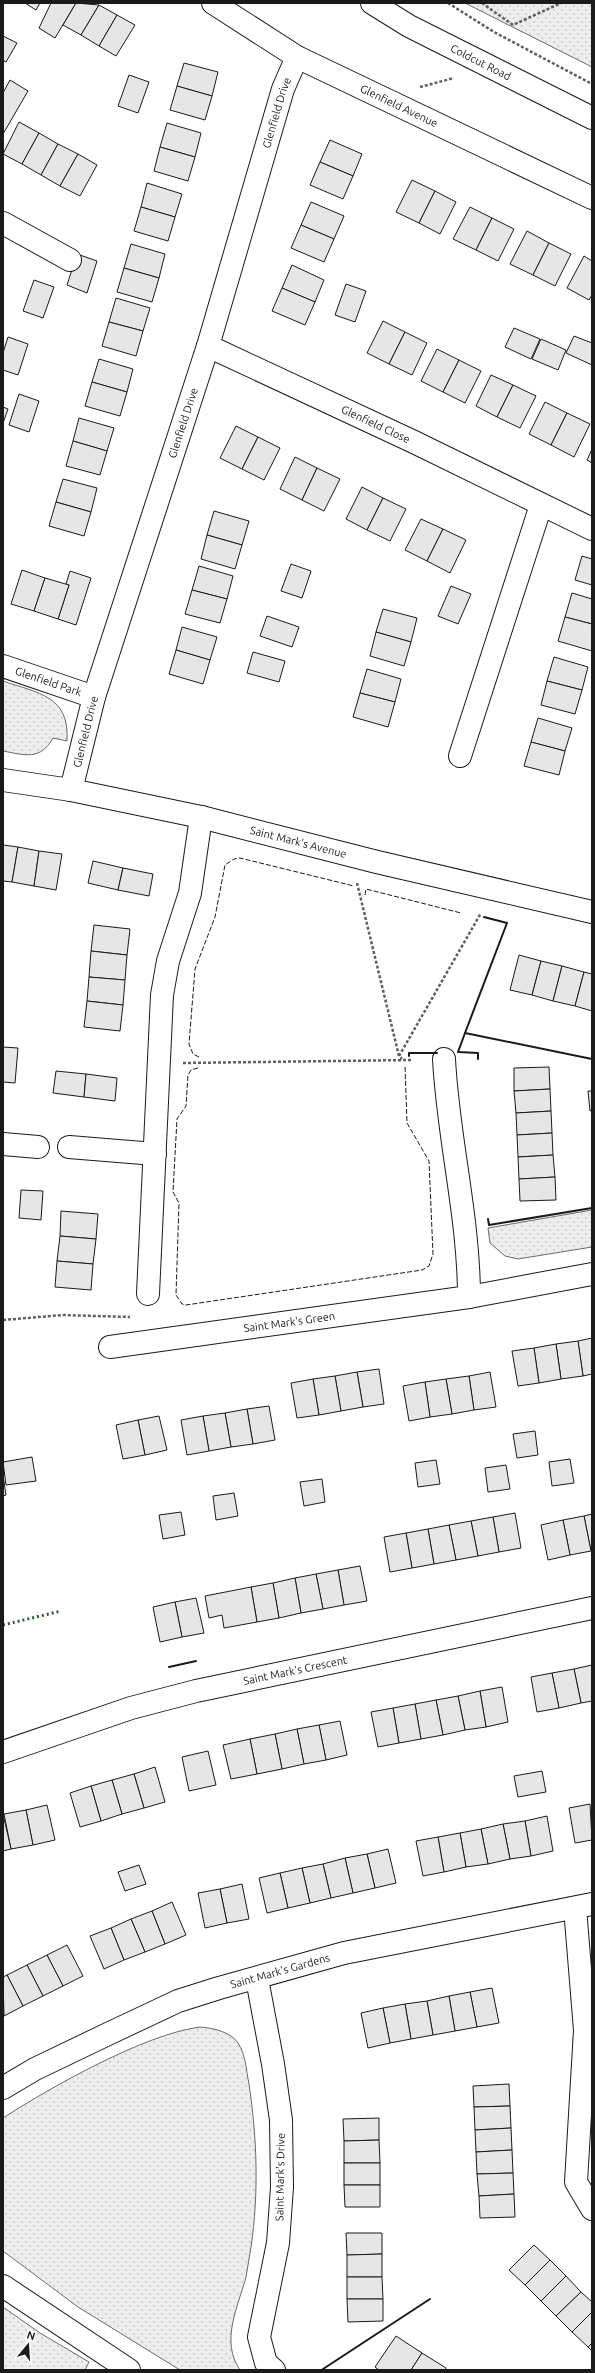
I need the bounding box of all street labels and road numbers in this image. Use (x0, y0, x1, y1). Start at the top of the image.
street label: Coldcut Road (449, 42, 513, 82)
street label: Glenfield Drive (260, 75, 293, 150)
street label: Glenfield Avenue (358, 82, 440, 129)
street label: Glenfield Drive (166, 386, 200, 460)
street label: Glenfield Close (339, 403, 412, 445)
street label: Glenfield Park (14, 665, 84, 698)
street label: Glenfield Drive (71, 695, 100, 769)
street label: Saint Mark's Avenue (249, 824, 348, 860)
street label: Saint Mark's Green (243, 1310, 336, 1334)
street label: Saint Mark's Crescent (242, 1653, 349, 1687)
street label: Saint Mark's Gardens (229, 1951, 331, 1991)
street label: Saint Mark's Drive (273, 2133, 287, 2221)

